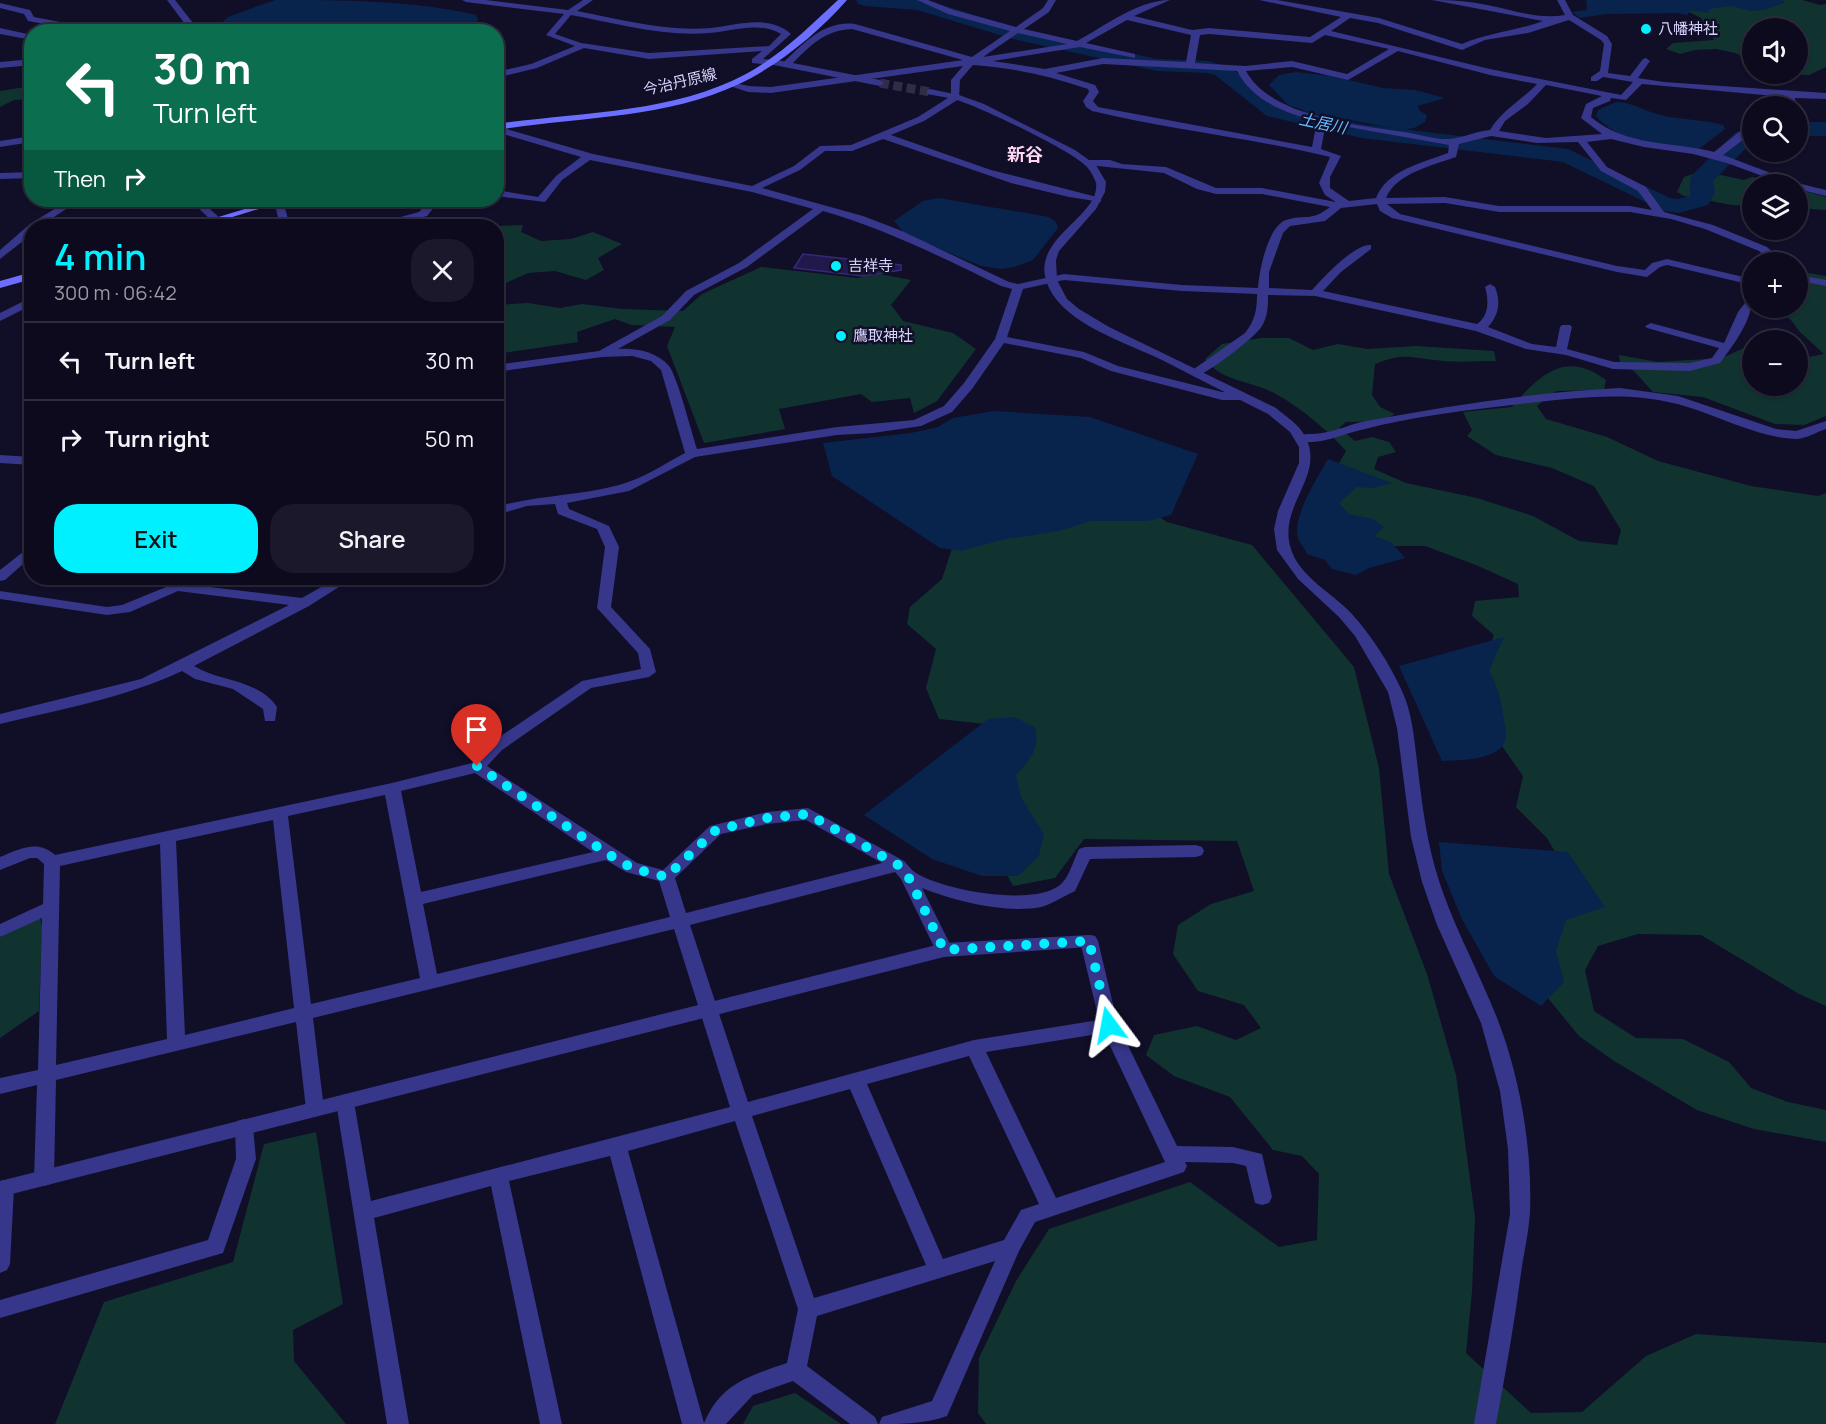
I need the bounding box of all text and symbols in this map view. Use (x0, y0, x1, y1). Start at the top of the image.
place label: 八幡神社 (1658, 18, 1718, 39)
map controls (1742, 18, 1808, 396)
button: sound (1742, 18, 1808, 84)
marker: 八幡神社 (1639, 22, 1653, 36)
text: 30 m (153, 39, 251, 97)
icon: left (54, 48, 132, 126)
street label: 今治丹原線 (641, 63, 719, 100)
text: Turn left (153, 94, 257, 131)
button: search (1742, 96, 1808, 162)
water label: 土居川 (1297, 107, 1351, 139)
district label: 新谷 (1007, 142, 1043, 166)
icon: right (118, 162, 151, 195)
text: Then (54, 164, 106, 194)
button: layers (1742, 174, 1808, 240)
text: 4 min (54, 232, 146, 281)
button: close (411, 239, 474, 302)
button: + (1742, 252, 1808, 318)
place label: 吉祥寺 (848, 255, 893, 276)
marker: 吉祥寺 (829, 259, 843, 273)
text: 300 m · 06:42 (54, 279, 177, 306)
place label: 鷹取神社 (853, 325, 913, 346)
marker: 鷹取神社 (834, 329, 848, 343)
button: − (1742, 330, 1808, 396)
icon: left (54, 345, 87, 378)
text: Turn left (105, 346, 195, 376)
text: 30 m (425, 346, 474, 376)
icon: right (54, 423, 87, 456)
text: Turn right (105, 424, 210, 454)
text: 50 m (425, 424, 474, 454)
button: Exit (54, 504, 258, 573)
button: Share (270, 504, 474, 573)
pin (451, 704, 502, 766)
icon: arrive (460, 713, 493, 746)
position arrow (1077, 993, 1141, 1057)

